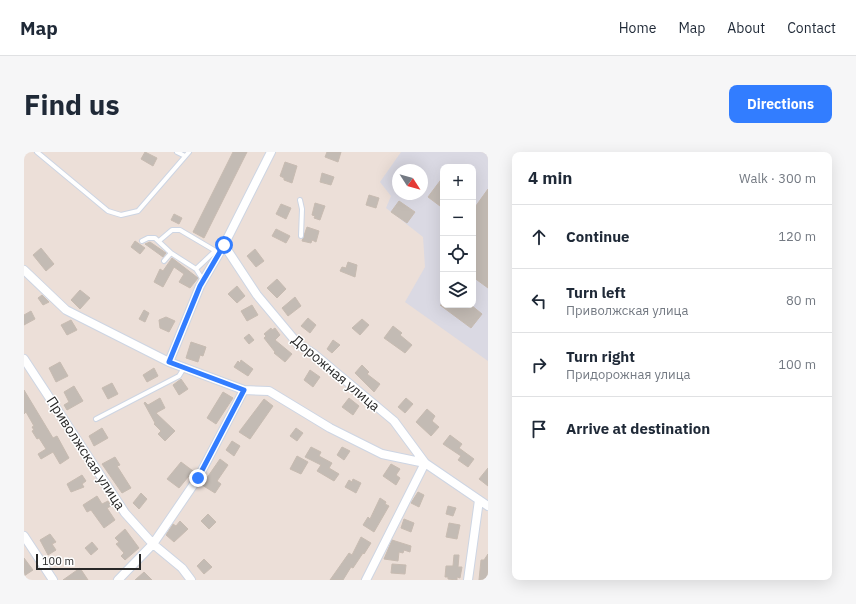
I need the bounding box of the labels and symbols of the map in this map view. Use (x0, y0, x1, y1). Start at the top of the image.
north arrow (392, 164, 428, 200)
route start (215, 236, 233, 254)
street label: Дорожная улица (288, 331, 384, 415)
street label: Приволжская улица (43, 393, 130, 514)
route end (189, 469, 207, 487)
scale bar (36, 552, 141, 571)

